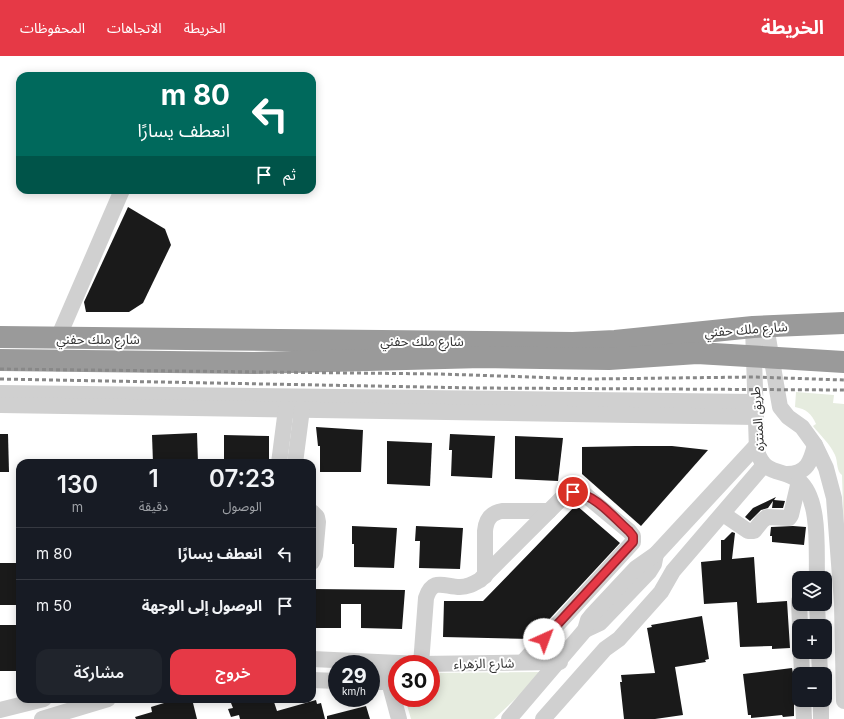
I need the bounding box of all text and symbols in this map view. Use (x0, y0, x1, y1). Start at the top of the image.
text: الخريطة (761, 16, 824, 39)
text: المحفوظات (20, 19, 85, 36)
text: الاتجاهات (107, 19, 162, 36)
text: الخريطة (184, 19, 226, 36)
text: 80 m (161, 78, 230, 112)
icon: left (244, 88, 296, 140)
text: انعطف يسارًا (138, 120, 230, 141)
icon: arrive (253, 164, 275, 186)
text: ثم (283, 165, 296, 184)
street label: شارع ملك حفني (704, 318, 788, 343)
street label: شارع ملك حفني (56, 331, 140, 350)
street label: شارع ملك حفني (380, 333, 464, 352)
street label: طريق المنتزه (747, 386, 768, 452)
text: 1 (148, 464, 159, 493)
text: 07:23 (209, 464, 275, 493)
text: 130 (57, 470, 98, 499)
pin (556, 475, 590, 509)
icon: arrive (562, 481, 584, 503)
text: دقيقة (139, 498, 168, 514)
text: الوصول (222, 498, 262, 514)
text: m (72, 499, 83, 515)
icon: left (274, 543, 296, 565)
text: 80 m (36, 544, 72, 563)
text: انعطف يسارًا (178, 544, 262, 563)
map controls (792, 571, 832, 707)
button: layers (792, 571, 832, 611)
icon: arrive (274, 595, 296, 617)
text: 50 m (36, 596, 72, 615)
text: الوصول إلى الوجهة (142, 596, 262, 615)
position arrow (523, 618, 565, 660)
button: + (792, 619, 832, 659)
button: مشاركة (36, 649, 162, 695)
button: خروج (170, 649, 296, 695)
street label: شارع الزهراء (453, 654, 515, 675)
speed limit sign: 30 (388, 655, 440, 707)
text: 29 (341, 664, 367, 688)
button: − (792, 667, 832, 707)
text: km/h (342, 685, 366, 697)

